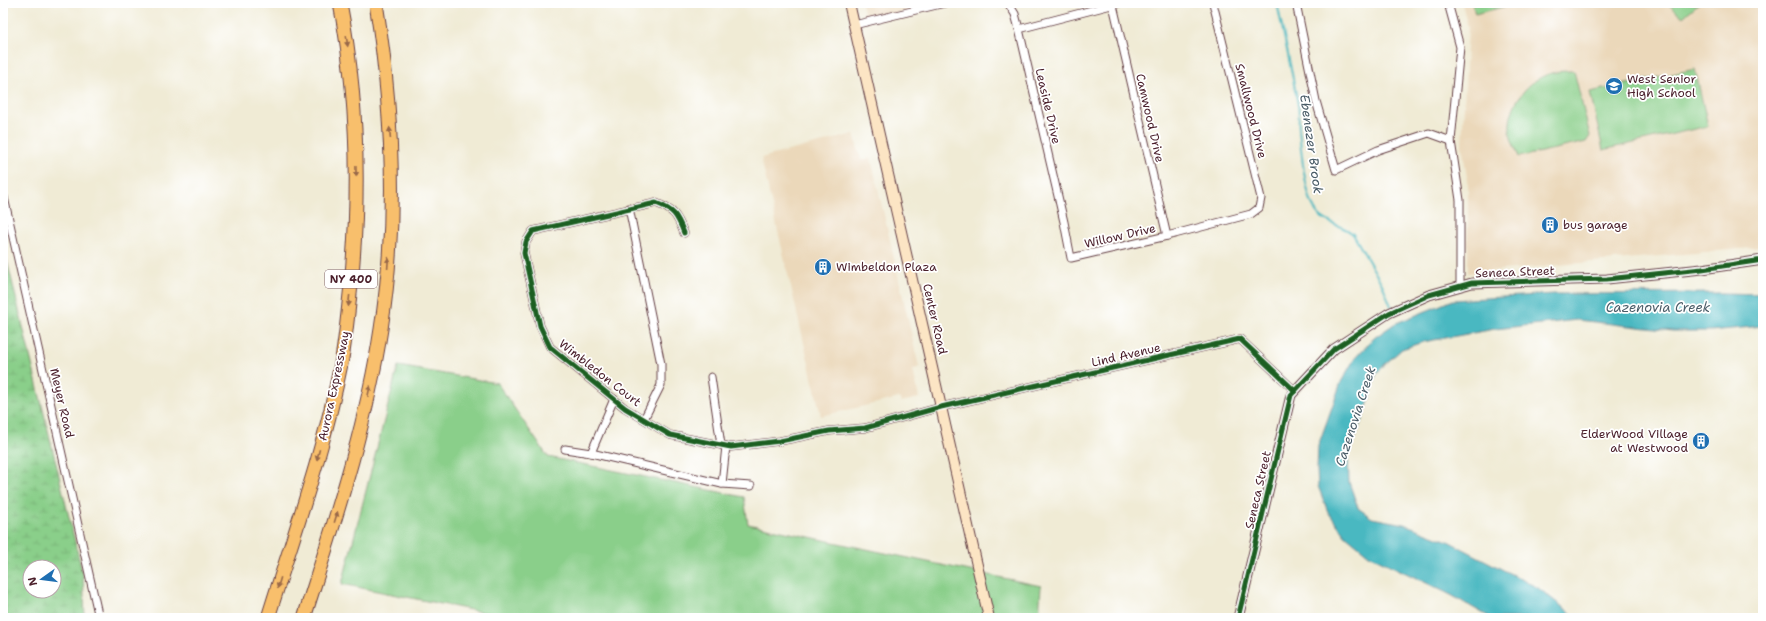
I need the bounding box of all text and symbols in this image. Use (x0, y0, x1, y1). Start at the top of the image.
one-way arrow (343, 35, 350, 48)
street label: Smallwood Drive (1231, 62, 1271, 160)
street label: Leaside Drive (1032, 67, 1065, 146)
place label: West Senior High School (1627, 71, 1696, 101)
street label: Camwood Drive (1132, 72, 1168, 164)
school or university icon: West Senior High School (1604, 76, 1624, 96)
water label: Ebenezer Brook (1296, 93, 1327, 196)
one-way arrow (387, 127, 394, 139)
one-way arrow (353, 165, 359, 178)
building icon: bus garage (1540, 215, 1560, 235)
place label: bus garage (1563, 217, 1628, 233)
street label: Willow Drive (1083, 220, 1158, 252)
one-way arrow (385, 257, 392, 269)
building icon: Wimbeldon Plaza (813, 257, 833, 277)
place label: Wimbeldon Plaza (836, 259, 937, 275)
street label: Seneca Street (1475, 263, 1555, 281)
road number: NY 400 (325, 270, 377, 288)
street label: Center Road (919, 282, 951, 356)
one-way arrow (346, 295, 352, 307)
water label: Cazenovia Creek (1606, 299, 1711, 316)
street label: Aurora Expressway (315, 329, 353, 442)
street label: Wimbledon Court (556, 336, 644, 410)
street label: Lind Avenue (1090, 339, 1163, 371)
water label: Cazenovia Creek (1331, 363, 1380, 468)
street label: Meyer Road (46, 366, 78, 440)
one-way arrow (367, 385, 373, 397)
place label: ElderWood Village at Westwood (1581, 426, 1688, 456)
building icon: ElderWood Village at Westwood (1691, 431, 1711, 451)
one-way arrow (315, 449, 321, 462)
street label: Seneca Street (1241, 449, 1275, 531)
one-way arrow (333, 510, 339, 522)
north arrow (22, 559, 62, 599)
text: N (24, 575, 41, 587)
one-way arrow (276, 577, 282, 589)

